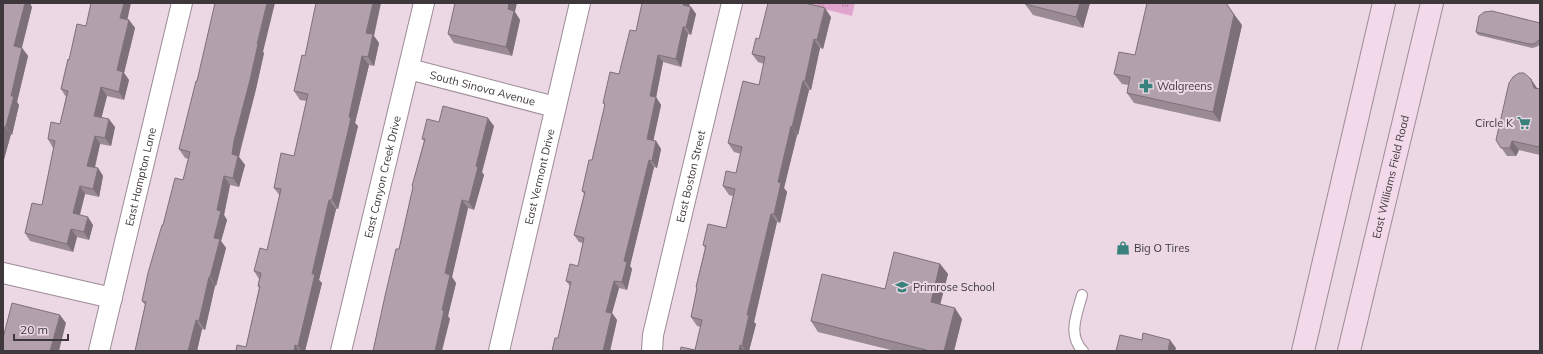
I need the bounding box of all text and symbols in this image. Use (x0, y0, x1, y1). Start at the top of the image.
street label: South Sinova Avenue (428, 68, 537, 109)
pharmacy icon: Walgreens (1138, 78, 1154, 94)
place label: Walgreens (1157, 79, 1212, 93)
street label: East Canyon Creek Drive (361, 114, 404, 240)
street label: East Williams Field Road (1369, 114, 1412, 240)
supermarket icon: Circle K (1516, 115, 1532, 131)
place label: Circle K (1475, 116, 1514, 130)
street label: East Hampton Lane (122, 126, 159, 228)
street label: East Vermont Drive (522, 127, 557, 226)
street label: East Boston Street (673, 129, 708, 224)
shop icon: Big O Tires (1115, 240, 1131, 256)
place label: Big O Tires (1134, 241, 1190, 255)
school or university icon: Primrose School (894, 279, 910, 295)
place label: Primrose School (913, 280, 995, 294)
scale bar (14, 316, 68, 342)
text: 20 m (20, 322, 48, 337)

